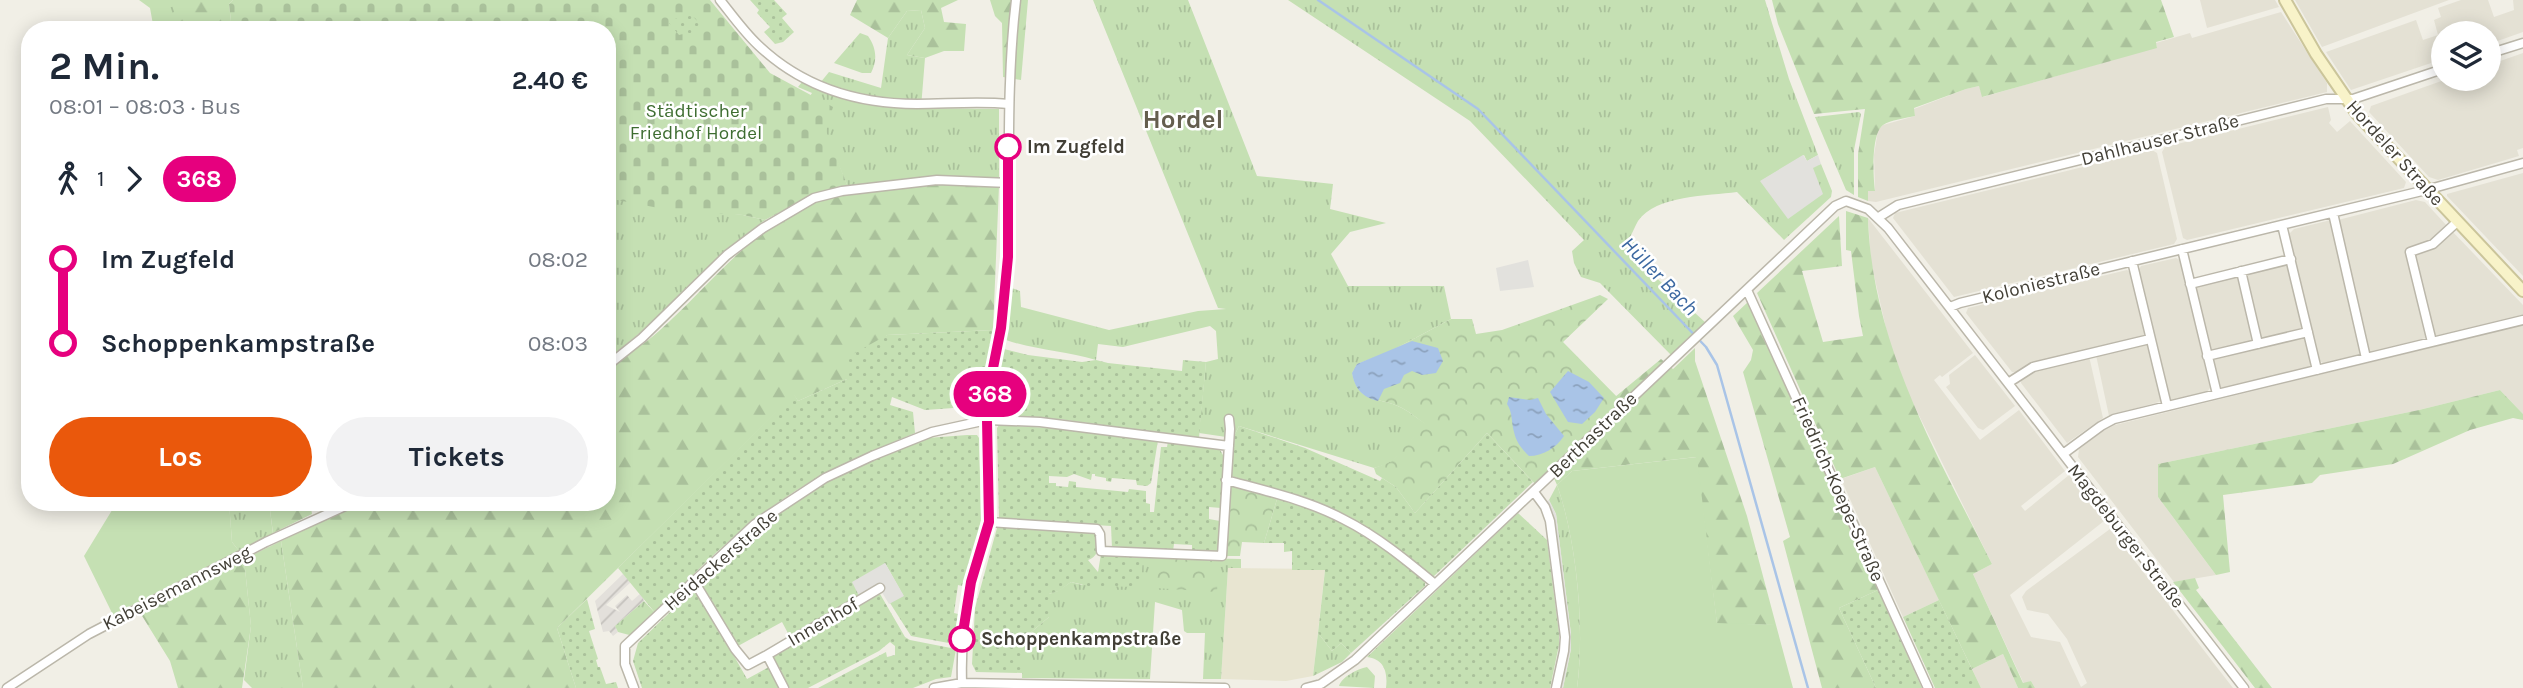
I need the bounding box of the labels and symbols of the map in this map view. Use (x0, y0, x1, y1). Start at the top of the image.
street label: Hordeler Straße (2342, 96, 2448, 210)
park label: Städtischer Friedhof Hordel (630, 100, 762, 144)
district label: Hordel (1143, 104, 1223, 135)
street label: Dahlhauser Straße (2079, 110, 2241, 170)
marker: Im Zugfeld (995, 134, 1021, 160)
place label: Im Zugfeld (1027, 136, 1125, 158)
water label: Hüller Bach (1617, 232, 1703, 320)
street label: Koloniestraße (1980, 258, 2102, 308)
line badge: 368 (950, 371, 1030, 417)
street label: Berthastraße (1545, 388, 1641, 482)
street label: Friedrich-Koepe-Straße (1787, 393, 1889, 585)
street label: Magdeburger Straße (2063, 460, 2189, 612)
street label: Heidackerstraße (660, 505, 782, 615)
street label: Kabeisemannsweg (99, 541, 255, 635)
street label: Innenhof (784, 593, 863, 651)
marker: Schoppenkampstraße (949, 626, 975, 652)
place label: Schoppenkampstraße (981, 628, 1181, 650)

